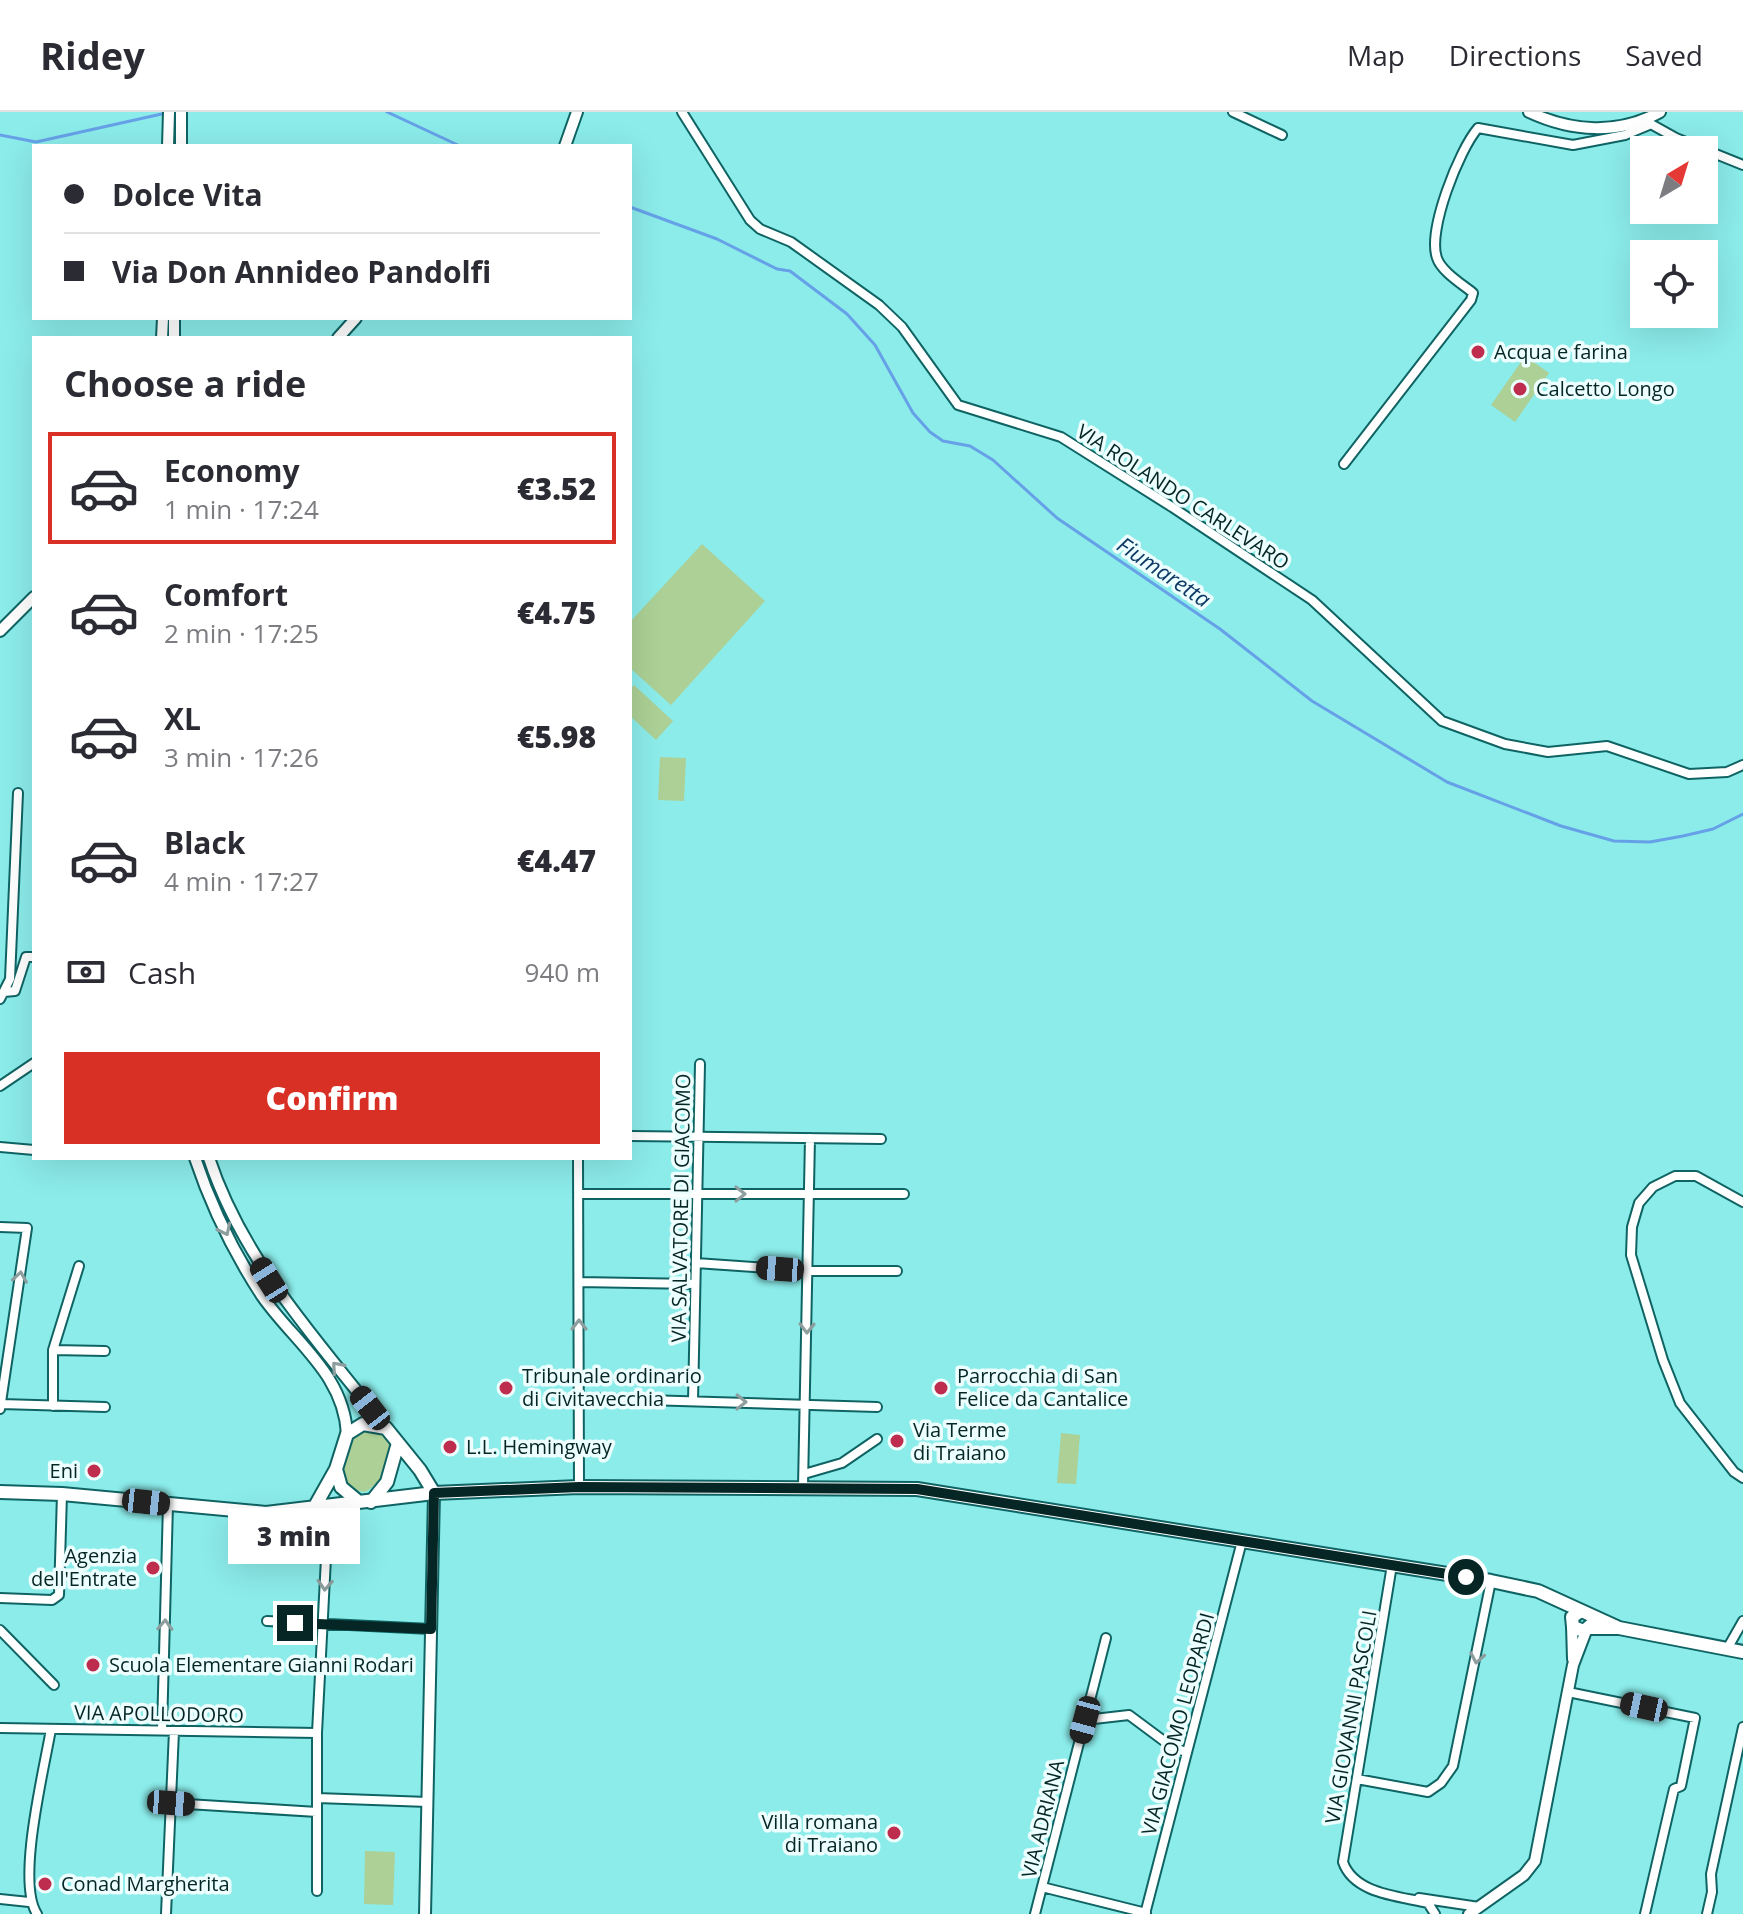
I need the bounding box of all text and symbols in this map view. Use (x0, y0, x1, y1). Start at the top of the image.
text: Ridey (40, 29, 145, 81)
text: Map (1347, 36, 1405, 74)
text: Directions (1449, 36, 1581, 74)
text: Saved (1625, 36, 1703, 74)
north arrow (1630, 136, 1718, 224)
map controls (1630, 136, 1718, 328)
text: Dolce Vita (112, 174, 263, 215)
button: locate (1630, 240, 1718, 328)
text: Via Don Annideo Pandolfi (112, 251, 491, 292)
place label: Acqua e farina (1494, 338, 1628, 365)
marker: Acqua e farina (1469, 343, 1487, 361)
text: Choose a ride (64, 359, 306, 408)
place label: Calcetto Longo (1536, 375, 1675, 402)
marker: Calcetto Longo (1511, 380, 1529, 398)
street label: VIA ROLANDO CARLEVARO (1072, 418, 1295, 576)
text: Economy (164, 450, 300, 491)
icon: car (68, 452, 140, 524)
text: €3.52 (517, 468, 596, 509)
text: 1 min · 17:24 (164, 491, 319, 527)
water label: Fiumaretta (1112, 529, 1217, 614)
text: Comfort (164, 574, 288, 615)
icon: car (68, 576, 140, 648)
text: €4.75 (517, 592, 596, 633)
text: 2 min · 17:25 (164, 615, 319, 651)
text: XL (164, 698, 201, 739)
icon: car (68, 700, 140, 772)
text: €5.98 (517, 716, 596, 757)
text: 3 min · 17:26 (164, 739, 319, 775)
text: Black (164, 822, 245, 863)
icon: car (68, 824, 140, 896)
text: €4.47 (517, 840, 596, 881)
text: 4 min · 17:27 (164, 863, 319, 899)
icon: cash (64, 950, 108, 994)
text: Cash (128, 952, 196, 993)
text: 940 m (525, 954, 600, 990)
button: Confirm (64, 1052, 600, 1144)
street label: VIA SALVATORE DI GIACOMO (665, 1073, 696, 1343)
one-way arrow (734, 1185, 747, 1203)
one-way arrow (215, 1222, 231, 1236)
car (246, 1253, 292, 1307)
car (755, 1255, 805, 1283)
one-way arrow (11, 1270, 28, 1284)
one-way arrow (570, 1318, 588, 1331)
one-way arrow (798, 1322, 816, 1335)
one-way arrow (332, 1362, 347, 1376)
place label: Tribunale ordinario di Civitavecchia (522, 1362, 702, 1412)
place label: Parrocchia di San Felice da Cantalice (957, 1362, 1128, 1412)
marker: Tribunale ordinario di Civitavecchia (497, 1379, 515, 1397)
marker: Parrocchia di San Felice da Cantalice (932, 1379, 950, 1397)
car (346, 1382, 394, 1434)
one-way arrow (735, 1393, 748, 1411)
place label: Via Terme di Traiano (913, 1416, 1006, 1466)
marker: Via Terme di Traiano (888, 1432, 906, 1450)
place label: L.L. Hemingway (466, 1433, 613, 1460)
marker: L.L. Hemingway (441, 1438, 459, 1456)
place label: Eni (50, 1457, 78, 1484)
marker: Eni (85, 1462, 103, 1480)
car (121, 1488, 171, 1516)
callout: 3 min (229, 1507, 361, 1563)
text: 3 min (257, 1518, 331, 1554)
place label: Agenzia dell'Entrate (31, 1542, 137, 1592)
marker: Agenzia dell'Entrate (144, 1559, 162, 1577)
route start (1448, 1559, 1484, 1595)
one-way arrow (316, 1579, 333, 1591)
route end (277, 1605, 313, 1641)
street label: VIA GIOVANNI PASCOLI (1318, 1608, 1383, 1826)
street label: VIA GIACOMO LEOPARDI (1135, 1610, 1220, 1838)
one-way arrow (156, 1618, 173, 1630)
place label: Scuola Elementare Gianni Rodari (109, 1651, 414, 1678)
one-way arrow (1470, 1651, 1487, 1664)
marker: Scuola Elementare Gianni Rodari (84, 1656, 102, 1674)
car (1618, 1690, 1670, 1724)
car (1067, 1694, 1103, 1746)
street label: VIA APOLLODORO (74, 1699, 244, 1728)
street label: VIA ADRIANA (1015, 1757, 1070, 1881)
car (146, 1789, 196, 1817)
place label: Villa romana di Traiano (761, 1808, 878, 1858)
marker: Villa romana di Traiano (885, 1824, 903, 1842)
place label: Conad Margherita (61, 1870, 230, 1897)
marker: Conad Margherita (36, 1875, 54, 1893)

